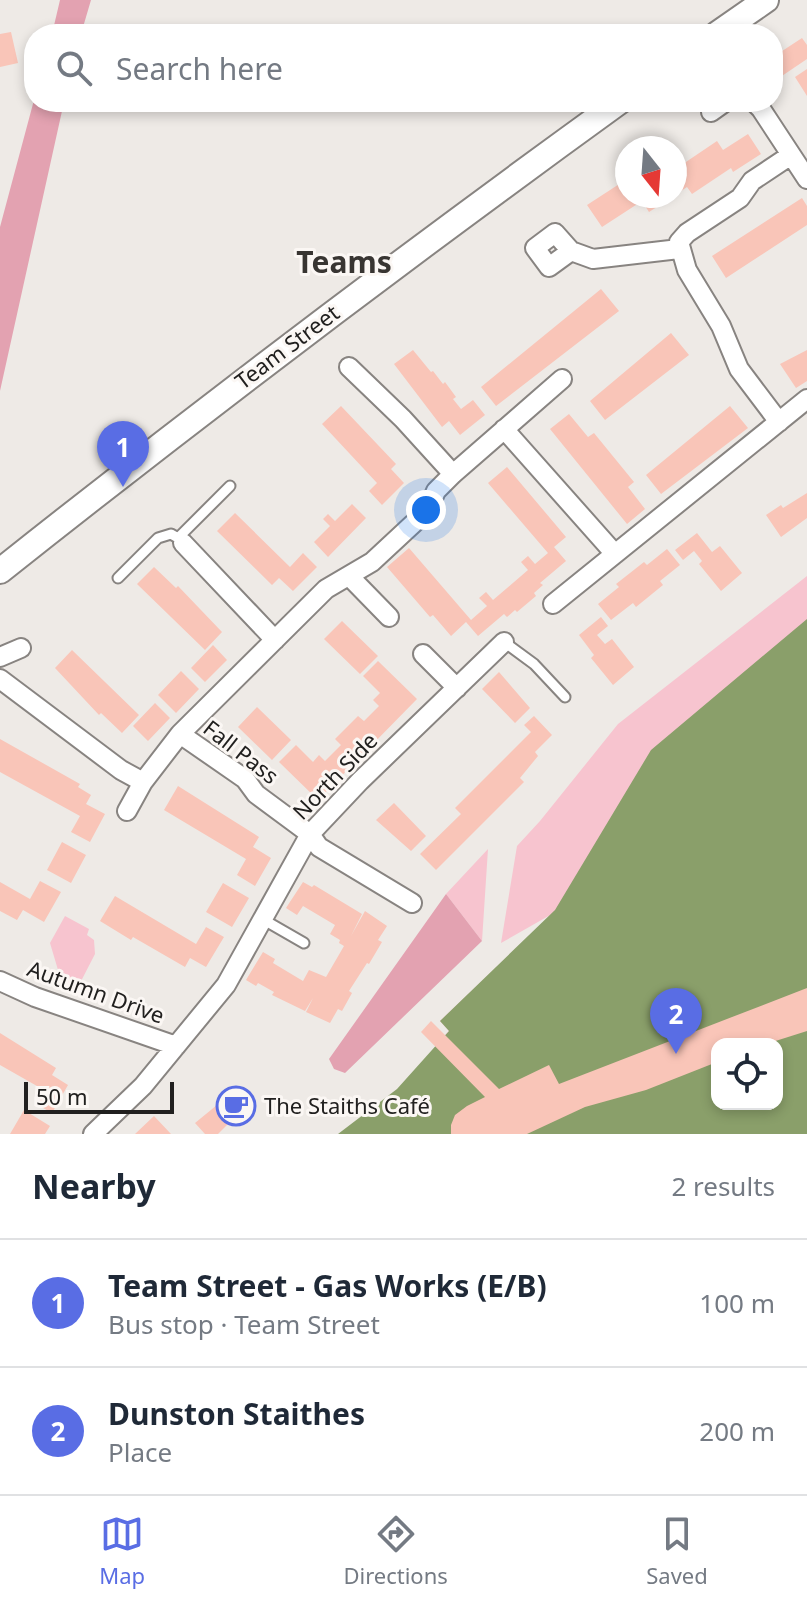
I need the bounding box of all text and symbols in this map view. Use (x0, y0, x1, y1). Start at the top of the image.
search box (24, 24, 783, 112)
icon: search (52, 46, 96, 90)
text: Search here (116, 48, 283, 89)
north arrow (615, 136, 687, 208)
district label: Teams (296, 241, 392, 282)
street label: Team Street (228, 297, 345, 395)
pin: 1 (97, 421, 149, 487)
your location (406, 490, 446, 530)
street label: Fall Pass (198, 712, 285, 790)
street label: North Side (285, 725, 383, 825)
street label: Autumn Drive (24, 952, 169, 1030)
pin: 2 (650, 988, 702, 1054)
map controls (711, 1038, 783, 1110)
button: locate (711, 1038, 783, 1110)
scale bar (24, 1078, 174, 1114)
text: 50 m (36, 1081, 87, 1111)
cafe icon: The Staiths Café (215, 1085, 257, 1127)
place label: The Staiths Café (264, 1090, 430, 1120)
text: Nearby (32, 1163, 156, 1209)
text: 2 results (671, 1168, 775, 1204)
text: Team Street - Gas Works (E/B) (108, 1265, 547, 1306)
text: 1 (51, 1285, 65, 1321)
text: 100 m (699, 1285, 775, 1321)
text: Bus stop · Team Street (108, 1306, 380, 1342)
text: Dunston Staithes (108, 1393, 365, 1434)
text: 2 (51, 1413, 65, 1449)
text: 200 m (699, 1413, 775, 1449)
text: Place (108, 1434, 172, 1470)
tab: Map (99, 1512, 145, 1590)
tab: Directions (343, 1512, 448, 1590)
tab: Saved (646, 1512, 708, 1590)

